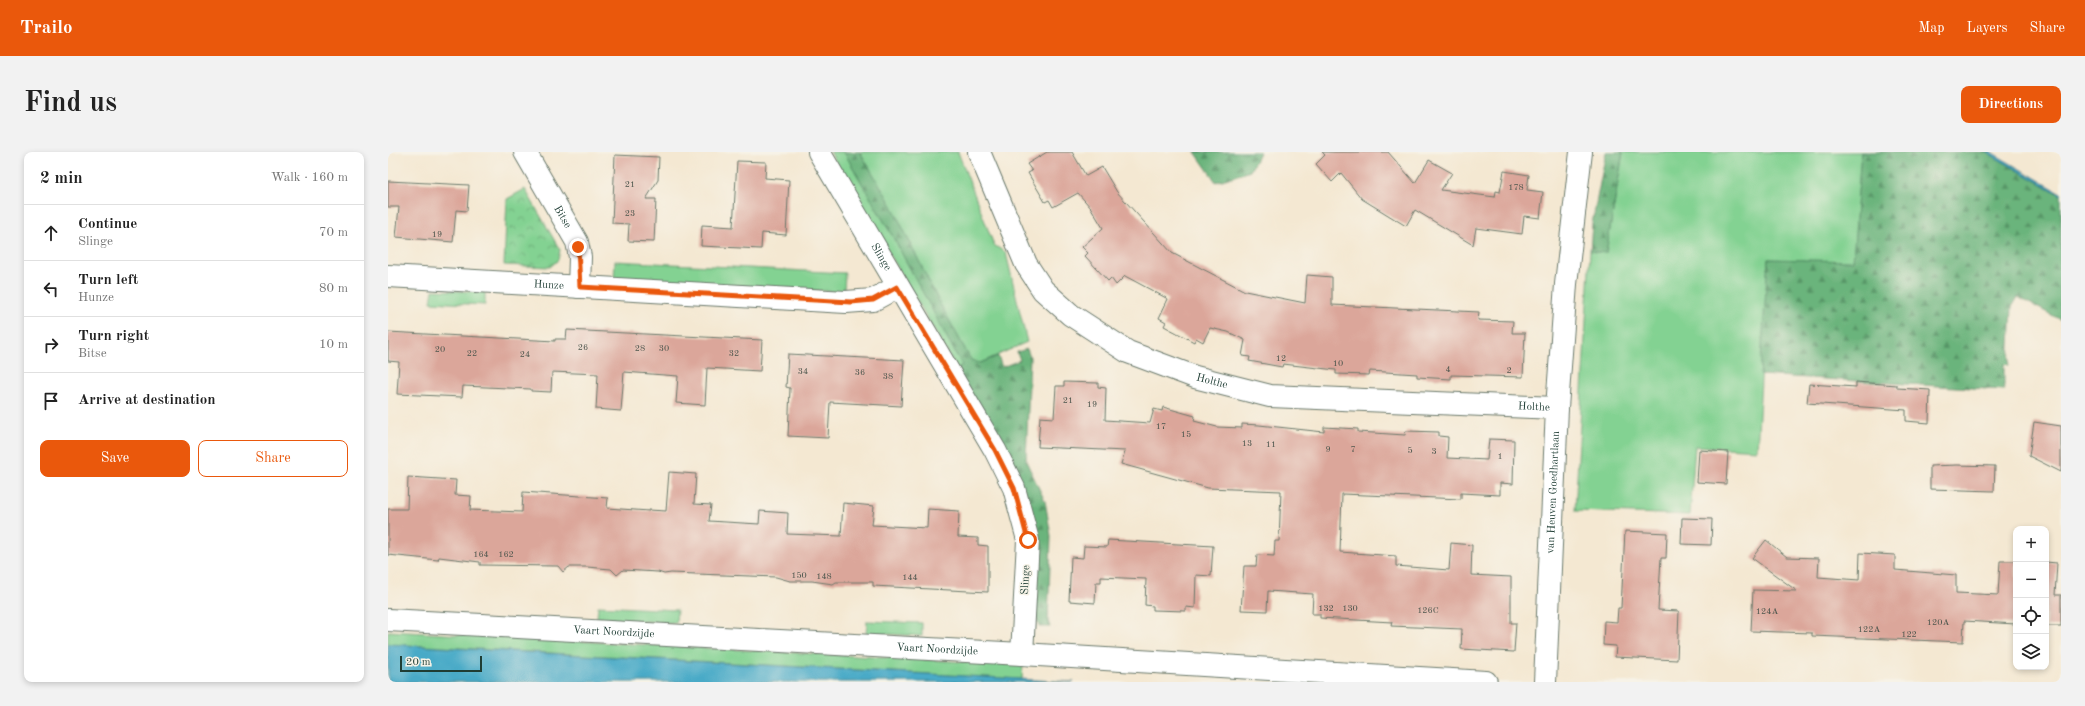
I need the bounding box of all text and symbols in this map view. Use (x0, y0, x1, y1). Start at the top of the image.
text: Trailo (20, 19, 73, 38)
text: Map (1919, 21, 1945, 35)
text: Layers (1967, 21, 2008, 35)
text: Share (2030, 21, 2065, 35)
button: Directions (1961, 86, 2061, 123)
text: Find us (24, 90, 117, 118)
text: 2 min (40, 170, 83, 187)
text: Walk · 160 m (271, 171, 348, 184)
house number: 21 (625, 180, 635, 189)
house number: 178 (1508, 183, 1524, 192)
street label: Bitse (552, 204, 573, 230)
house number: 23 (625, 209, 635, 218)
text: Continue (78, 217, 137, 232)
icon: ahead (40, 222, 62, 244)
text: 70 m (319, 226, 348, 239)
house number: 19 (432, 230, 442, 239)
text: Slinge (78, 235, 113, 248)
route end (569, 238, 587, 256)
street label: Slinge (869, 241, 893, 273)
text: Turn left (78, 273, 138, 288)
icon: left (40, 278, 62, 300)
street label: Hunze (533, 279, 564, 291)
text: 80 m (319, 282, 348, 295)
text: Hunze (78, 291, 114, 304)
text: Turn right (78, 329, 149, 344)
icon: right (40, 334, 62, 356)
text: 10 m (319, 338, 348, 351)
house number: 26 (578, 343, 588, 352)
house number: 28 (635, 344, 645, 353)
house number: 30 (659, 344, 669, 353)
house number: 20 (435, 345, 445, 354)
text: Bitse (78, 347, 107, 360)
house number: 22 (467, 349, 477, 358)
house number: 32 (729, 349, 739, 358)
house number: 24 (520, 350, 530, 359)
house number: 12 (1276, 354, 1286, 363)
house number: 10 (1333, 359, 1343, 368)
house number: 4 (1445, 365, 1451, 374)
house number: 2 (1506, 366, 1512, 375)
house number: 34 (798, 367, 808, 376)
house number: 36 (855, 368, 865, 377)
house number: 38 (883, 372, 893, 381)
street label: Holthe (1195, 372, 1229, 391)
icon: arrive (40, 390, 62, 412)
text: Arrive at destination (78, 393, 216, 408)
house number: 21 (1063, 396, 1073, 405)
house number: 19 (1087, 400, 1097, 409)
street label: Holthe (1518, 401, 1550, 413)
house number: 17 (1156, 422, 1166, 431)
house number: 15 (1181, 430, 1191, 439)
street label: van Heuven Goedhartlaan (1545, 431, 1561, 554)
house number: 13 (1242, 439, 1252, 448)
button: Save (40, 440, 190, 477)
button: Share (198, 440, 348, 477)
house number: 11 (1266, 440, 1276, 449)
house number: 9 (1325, 445, 1331, 454)
house number: 7 (1350, 445, 1356, 454)
house number: 5 (1407, 446, 1413, 455)
house number: 3 (1431, 447, 1437, 456)
house number: 1 (1497, 452, 1503, 461)
map controls (2013, 526, 2049, 670)
button: + (2013, 526, 2049, 562)
route start (1019, 531, 1037, 549)
house number: 164 (473, 550, 489, 559)
house number: 162 (498, 550, 514, 559)
button: − (2013, 562, 2049, 598)
street label: Slinge (1020, 565, 1032, 595)
house number: 150 (791, 571, 807, 580)
house number: 148 (816, 572, 832, 581)
house number: 144 (902, 573, 918, 582)
button: locate (2013, 598, 2049, 634)
house number: 132 (1318, 604, 1334, 613)
house number: 130 (1342, 604, 1358, 613)
house number: 126C (1417, 606, 1439, 615)
house number: 124A (1756, 607, 1778, 616)
house number: 120A (1927, 618, 1949, 627)
street label: Vaart Noordzijde (573, 624, 655, 640)
house number: 122A (1858, 625, 1880, 634)
house number: 122 (1901, 630, 1917, 639)
button: layers (2013, 634, 2049, 670)
street label: Vaart Noordzijde (896, 642, 978, 657)
scale bar (400, 654, 482, 673)
text: 20 m (406, 657, 431, 668)

